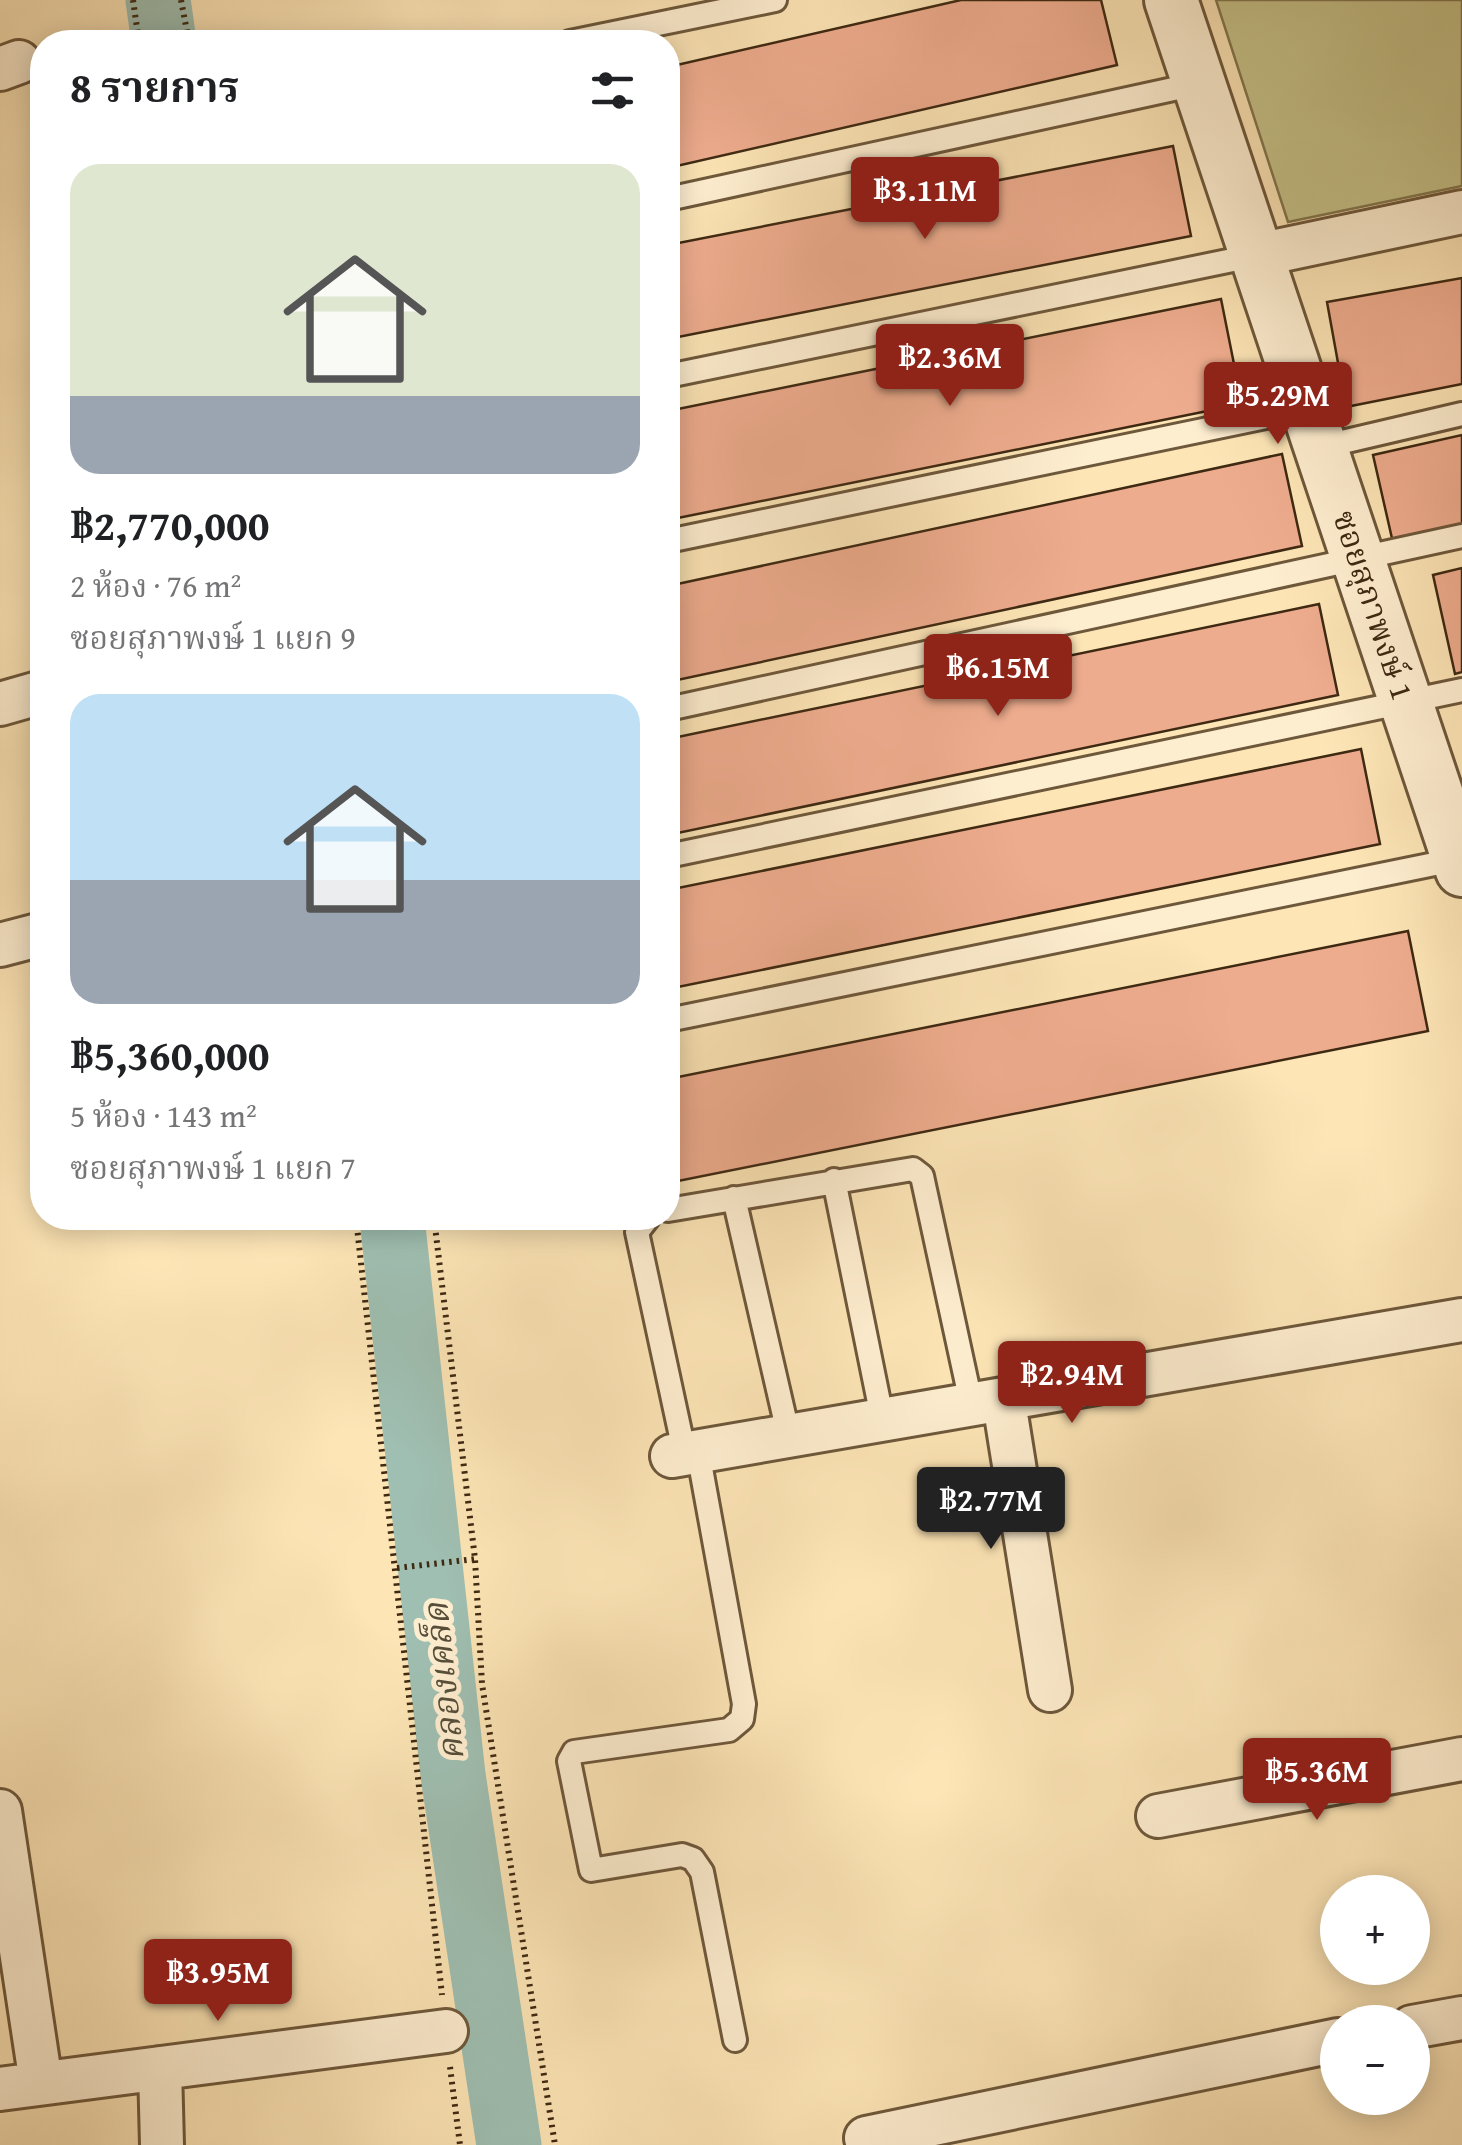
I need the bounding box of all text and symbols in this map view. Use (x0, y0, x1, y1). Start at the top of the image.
text: 8 รายการ (70, 56, 240, 117)
icon: filters (585, 63, 640, 118)
pin: ฿3.11M (844, 157, 1006, 242)
text: ฿3.11M (873, 166, 977, 213)
icon: home (265, 229, 445, 409)
pin: ฿2.36M (869, 324, 1031, 409)
text: ฿2.36M (898, 333, 1002, 380)
pin: ฿5.29M (1197, 362, 1359, 447)
text: ฿5.29M (1226, 371, 1330, 418)
text: ฿2,770,000 (70, 494, 270, 555)
street label: ซอยสุภาพงษ์ 1 (1321, 504, 1427, 706)
text: 2 ห้อง · 76 m² (70, 562, 241, 609)
text: ซอยสุภาพงษ์ 1 แยก 9 (70, 614, 356, 661)
pin: ฿6.15M (917, 634, 1079, 719)
text: ฿6.15M (946, 643, 1050, 690)
icon: home (265, 759, 445, 939)
text: ฿5,360,000 (70, 1024, 270, 1085)
text: 5 ห้อง · 143 m² (70, 1092, 257, 1139)
text: ซอยสุภาพงษ์ 1 แยก 7 (70, 1144, 356, 1191)
pin: ฿2.94M (991, 1341, 1153, 1426)
text: ฿2.94M (1020, 1350, 1124, 1397)
pin: ฿2.77M (910, 1467, 1072, 1552)
text: ฿2.77M (939, 1476, 1043, 1523)
water label: คลองเคล็ด (409, 1599, 477, 1763)
pin: ฿5.36M (1236, 1738, 1398, 1823)
text: ฿5.36M (1265, 1747, 1369, 1794)
map controls (1320, 1875, 1430, 2115)
button: + (1320, 1875, 1430, 1985)
pin: ฿3.95M (137, 1939, 299, 2024)
text: ฿3.95M (166, 1948, 270, 1995)
button: − (1320, 2005, 1430, 2115)

